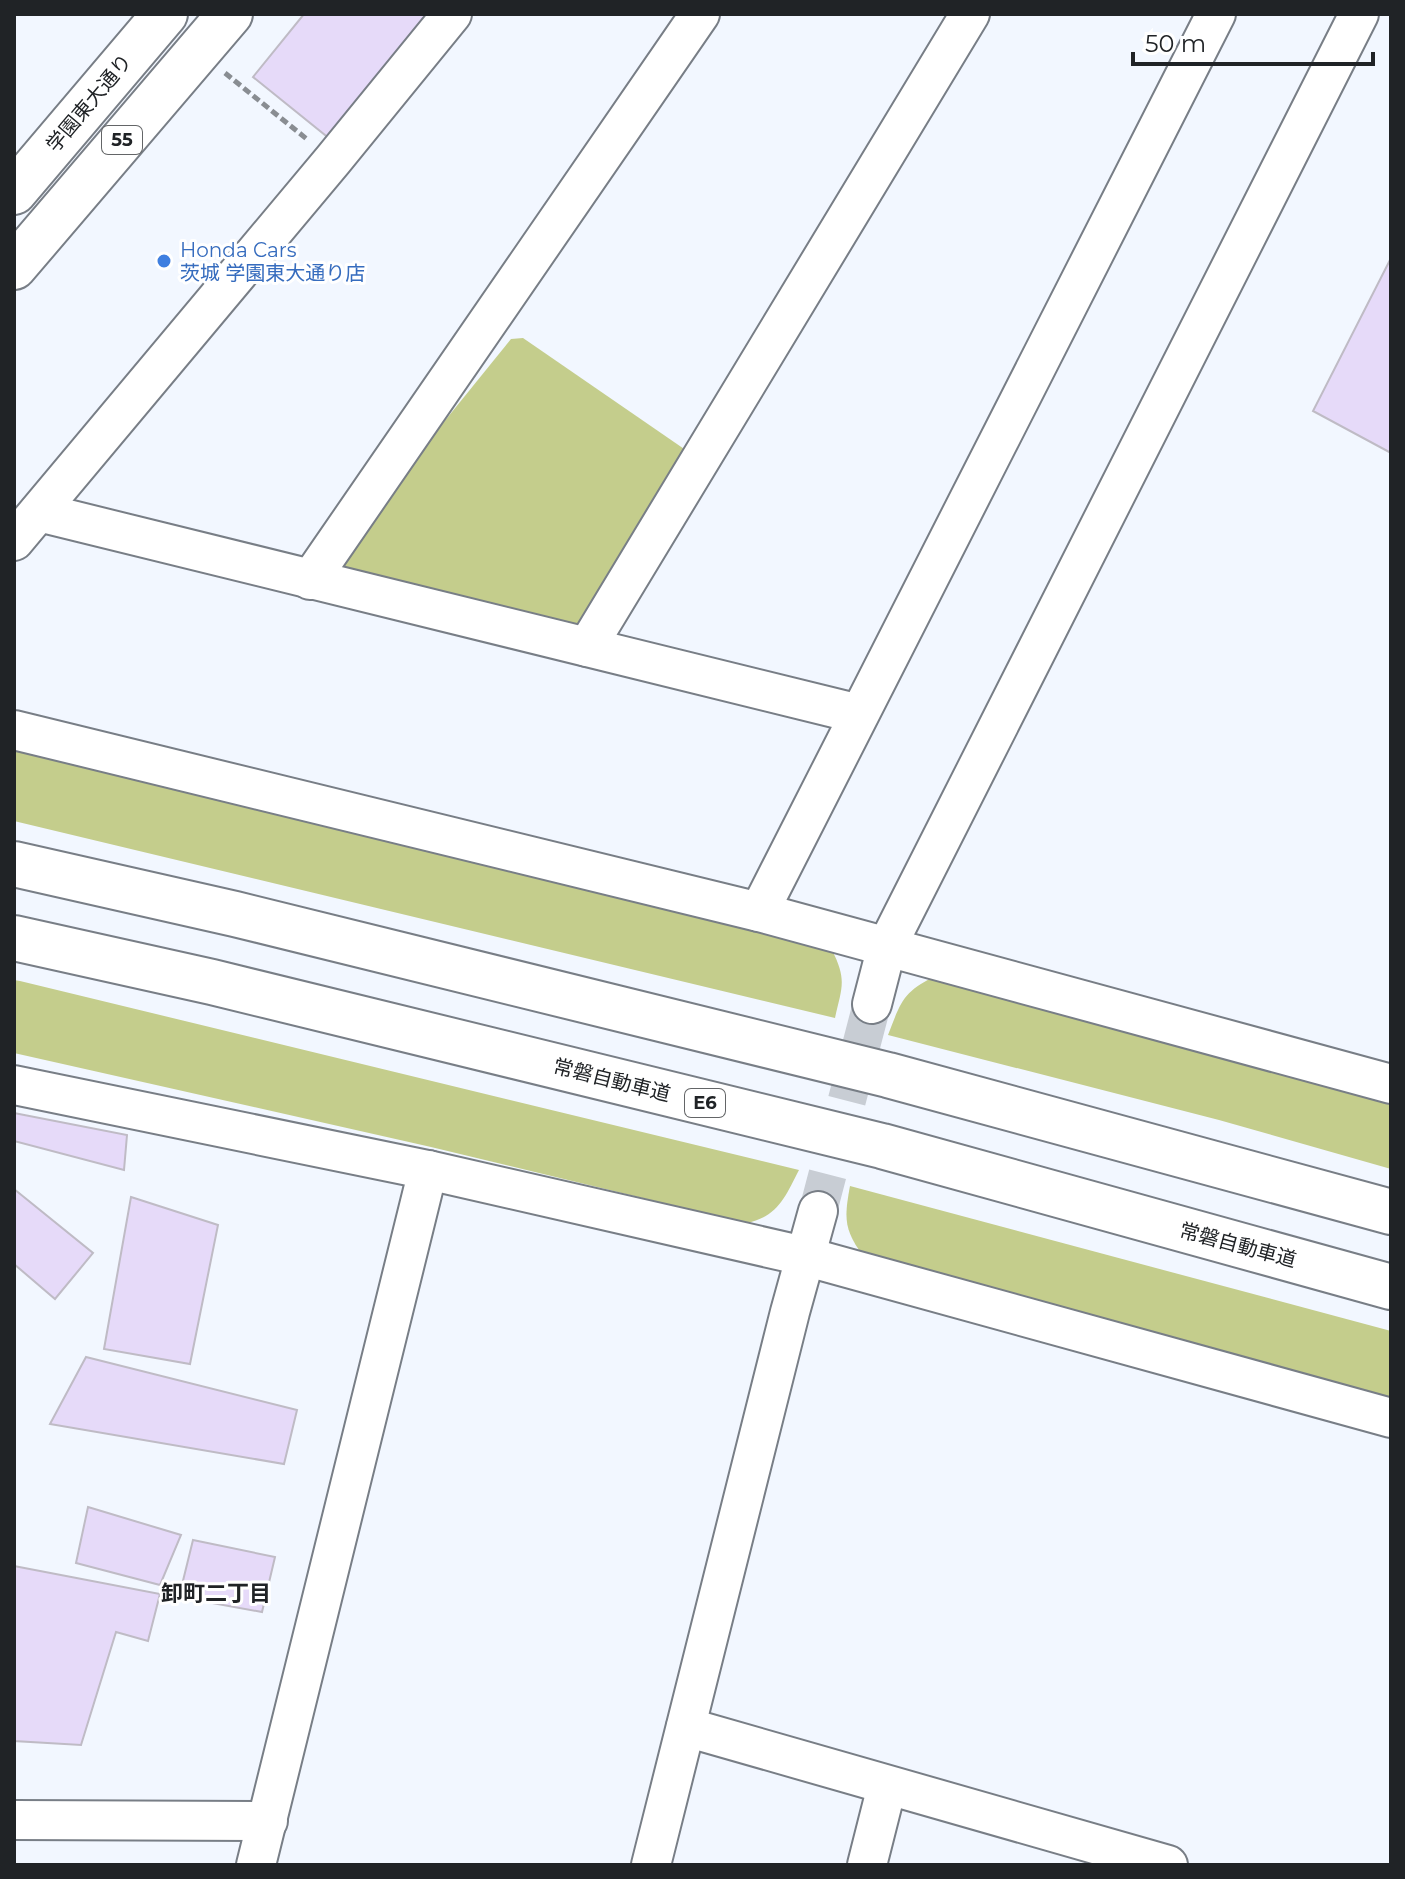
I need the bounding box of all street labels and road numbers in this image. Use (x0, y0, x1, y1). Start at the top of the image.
street label: 学園東大通り (41, 49, 137, 157)
road number: 55 (102, 126, 142, 154)
street label: 常磐自動車道 (551, 1054, 673, 1106)
road number: E6 (685, 1089, 725, 1117)
street label: 常磐自動車道 (1177, 1218, 1299, 1272)

